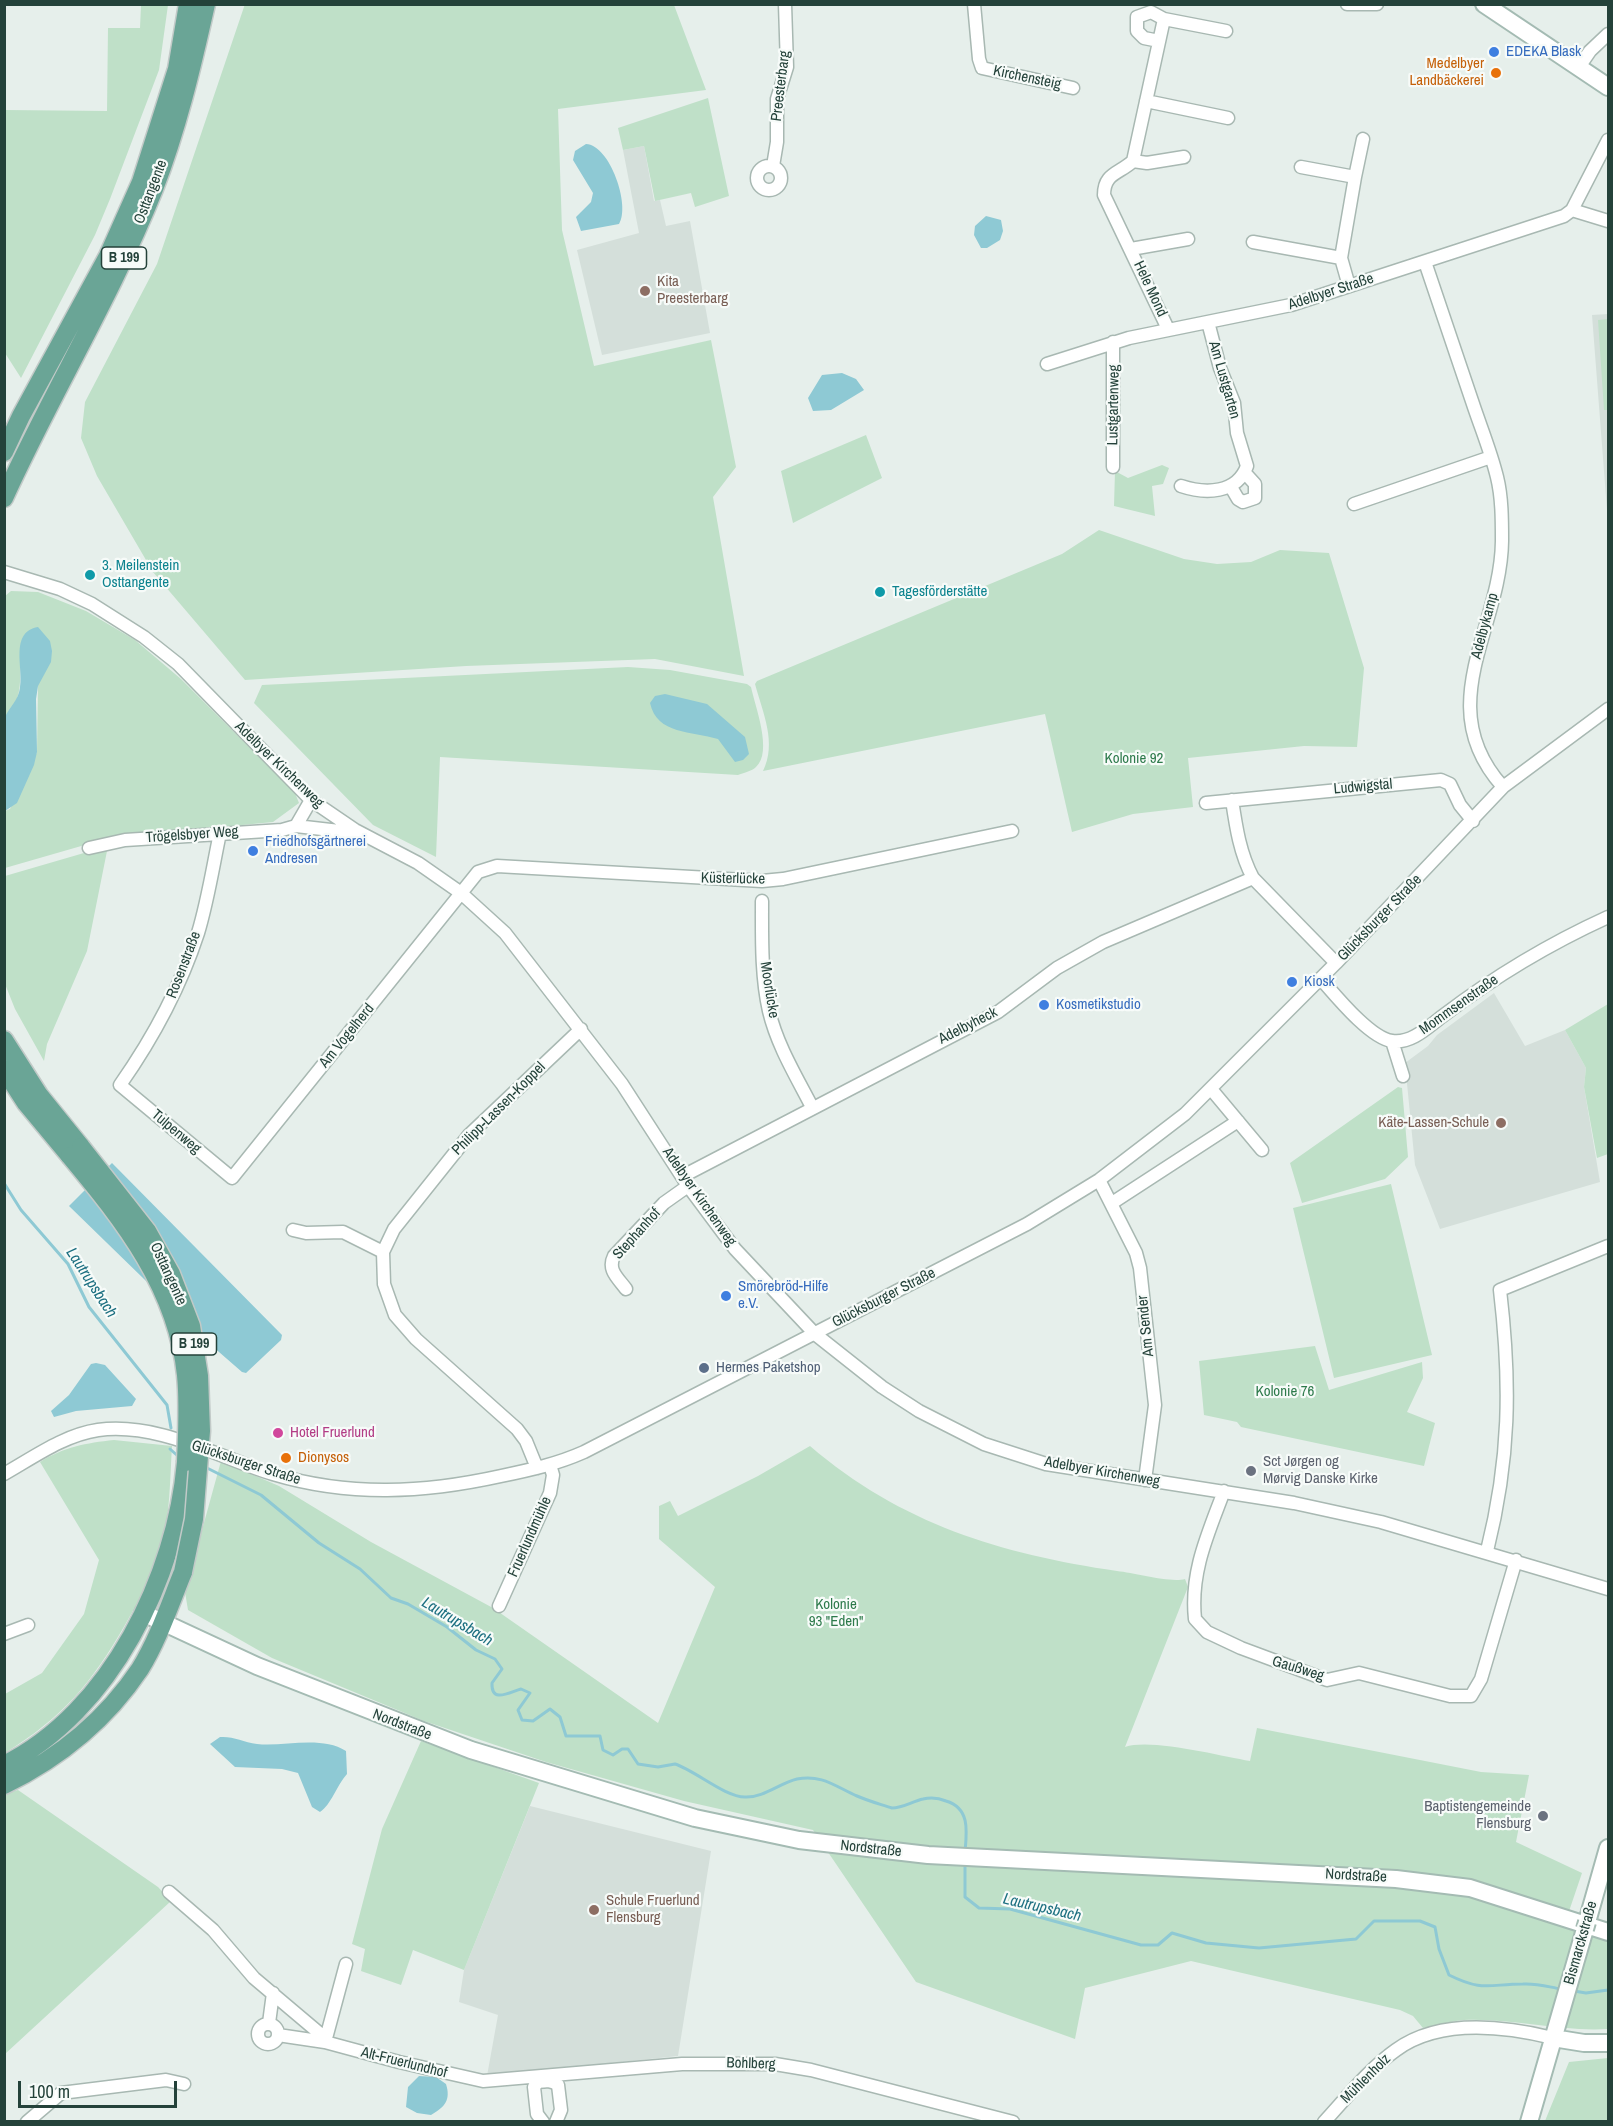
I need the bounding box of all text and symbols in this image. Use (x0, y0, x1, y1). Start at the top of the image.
place label: EDEKA Blask (1506, 43, 1581, 61)
marker: EDEKA Blask (1487, 45, 1501, 59)
street label: Preesterbarg (768, 50, 794, 122)
place label: Medelbyer Landbäckerei (1409, 55, 1484, 90)
street label: Kirchensteig (991, 62, 1063, 94)
marker: Medelbyer Landbäckerei (1489, 66, 1503, 80)
street label: Osttangente (131, 157, 171, 227)
road number: B 199 (102, 247, 146, 269)
street label: Hele Mond (1129, 258, 1171, 320)
street label: Adelbyer Straße (1286, 270, 1376, 314)
place label: Kita Preesterbarg (657, 273, 728, 308)
marker: Kita Preesterbarg (638, 284, 652, 298)
street label: Am Lustgarten (1204, 339, 1244, 421)
street label: Lustgartenweg (1104, 365, 1124, 445)
place label: 3. Meilenstein Osttangente (102, 557, 179, 592)
marker: 3. Meilenstein Osttangente (83, 568, 97, 582)
place label: Tagesförderstätte (892, 583, 987, 601)
marker: Tagesförderstätte (873, 585, 887, 599)
street label: Adelbykamp (1468, 591, 1502, 661)
street label: Adelbyer Kirchenweg (231, 718, 327, 812)
park label: Kolonie 92 (1105, 750, 1163, 768)
street label: Ludwigstal (1333, 775, 1393, 799)
street label: Trögelsbyer Weg (145, 823, 239, 847)
place label: Friedhofsgärtnerei Andresen (265, 833, 366, 868)
marker: Friedhofsgärtnerei Andresen (246, 844, 260, 858)
street label: Küsterlücke (701, 869, 765, 889)
street label: Glücksburger Straße (1334, 871, 1426, 965)
street label: Rosenstraße (163, 929, 205, 1001)
street label: Moorlücke (756, 961, 782, 1019)
street label: Mommsenstraße (1416, 971, 1502, 1039)
place label: Kiosk (1304, 973, 1335, 991)
marker: Kiosk (1285, 975, 1299, 989)
place label: Kosmetikstudio (1056, 996, 1141, 1014)
marker: Kosmetikstudio (1037, 998, 1051, 1012)
street label: Am Vogelherd (316, 1000, 378, 1072)
street label: Adelbyheck (936, 1004, 1000, 1048)
street label: Philipp-Lassen-Koppel (449, 1059, 549, 1159)
street label: Tulpenweg (148, 1106, 204, 1158)
place label: Käte-Lassen-Schule (1378, 1114, 1489, 1132)
marker: Käte-Lassen-Schule (1494, 1116, 1508, 1130)
street label: Adelbyer Kirchenweg (658, 1144, 740, 1250)
street label: Stephanhof (609, 1205, 665, 1263)
street label: Osttangente (146, 1240, 190, 1308)
water label: Lautrupsbach (61, 1244, 121, 1322)
street label: Glücksburger Straße (829, 1264, 939, 1332)
place label: Smörebröd-Hilfe e.V. (738, 1278, 828, 1313)
marker: Smörebröd-Hilfe e.V. (719, 1289, 733, 1303)
street label: Am Sender (1134, 1294, 1158, 1358)
road number: B 199 (172, 1333, 216, 1355)
place label: Hermes Paketshop (716, 1359, 821, 1377)
marker: Hermes Paketshop (697, 1361, 711, 1375)
park label: Kolonie 76 (1256, 1383, 1314, 1401)
place label: Hotel Fruerlund (290, 1424, 375, 1442)
marker: Hotel Fruerlund (271, 1426, 285, 1440)
street label: Glücksburger Straße (189, 1437, 303, 1489)
place label: Dionysos (298, 1449, 349, 1467)
marker: Dionysos (279, 1451, 293, 1465)
street label: Adelbyer Kirchenweg (1043, 1453, 1161, 1491)
place label: Sct Jørgen og Mørvig Danske Kirke (1263, 1453, 1378, 1488)
marker: Sct Jørgen og Mørvig Danske Kirke (1244, 1464, 1258, 1478)
street label: Fruerlundmühle (504, 1494, 556, 1580)
water label: Lautrupsbach (418, 1593, 496, 1651)
park label: Kolonie 93 "Eden" (809, 1596, 863, 1631)
street label: Gaußweg (1270, 1653, 1326, 1685)
street label: Nordstraße (370, 1706, 434, 1744)
place label: Baptistengemeinde Flensburg (1424, 1798, 1531, 1833)
marker: Baptistengemeinde Flensburg (1536, 1809, 1550, 1823)
street label: Nordstraße (839, 1837, 903, 1861)
street label: Nordstraße (1325, 1865, 1387, 1887)
water label: Lautrupsbach (1001, 1890, 1083, 1926)
place label: Schule Fruerlund Flensburg (606, 1892, 700, 1927)
street label: Bismarckstraße (1560, 1899, 1602, 1987)
marker: Schule Fruerlund Flensburg (587, 1903, 601, 1917)
street label: Alt-Fruerlundhof (359, 2044, 449, 2082)
street label: Mühlenholz (1337, 2050, 1395, 2108)
street label: Bohlberg (726, 2054, 776, 2074)
scale bar (21, 2069, 180, 2107)
text: 100 m (29, 2079, 70, 2104)

